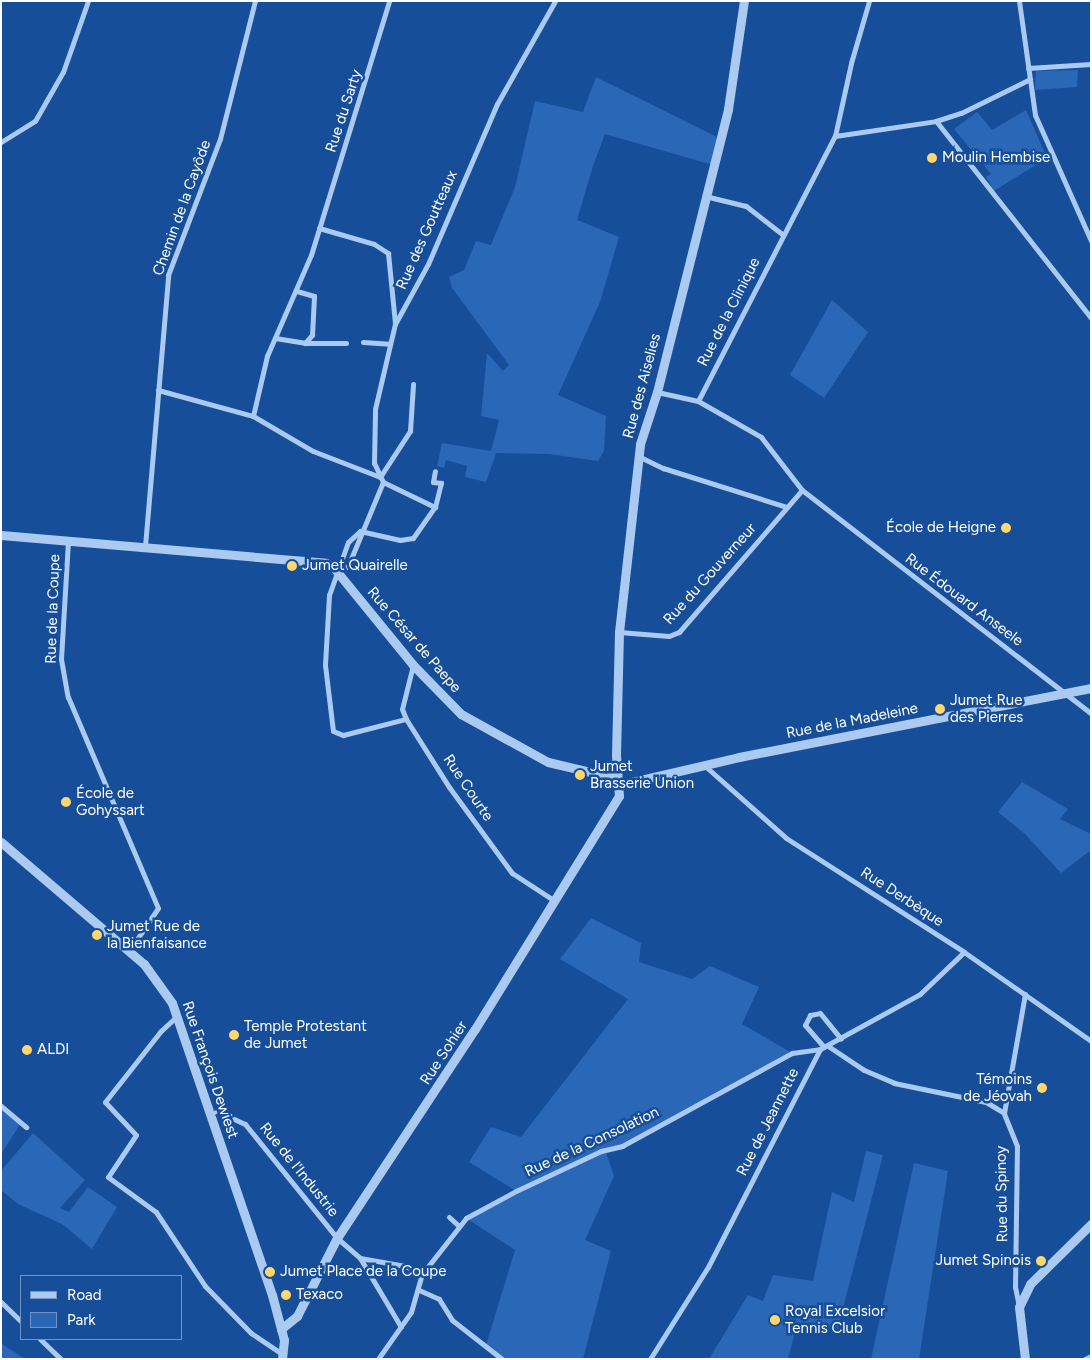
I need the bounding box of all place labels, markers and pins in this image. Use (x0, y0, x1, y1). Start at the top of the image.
place label: Moulin Hembise (942, 149, 1050, 167)
marker: Moulin Hembise (926, 152, 938, 164)
place label: École de Heigne (886, 519, 996, 537)
marker: École de Heigne (1000, 522, 1012, 534)
place label: Jumet Quairelle (302, 557, 408, 575)
marker: Jumet Quairelle (286, 560, 298, 572)
place label: Jumet Rue des Pierres (950, 691, 1023, 726)
marker: Jumet Rue des Pierres (934, 703, 946, 715)
place label: Jumet Brasserie Union (590, 757, 694, 792)
marker: Jumet Brasserie Union (574, 769, 586, 781)
place label: École de Gohyssart (76, 784, 145, 819)
marker: École de Gohyssart (60, 796, 72, 808)
place label: Jumet Rue de la Bienfaisance (107, 917, 207, 952)
marker: Jumet Rue de la Bienfaisance (91, 929, 103, 941)
place label: Temple Protestant de Jumet (244, 1017, 367, 1052)
marker: Temple Protestant de Jumet (228, 1029, 240, 1041)
place label: ALDI (37, 1041, 69, 1059)
marker: ALDI (21, 1044, 33, 1056)
place label: Témoins de Jéovah (963, 1070, 1032, 1105)
marker: Témoins de Jéovah (1036, 1082, 1048, 1094)
place label: Jumet Spinois (935, 1252, 1031, 1270)
marker: Jumet Spinois (1035, 1255, 1047, 1267)
place label: Jumet Place de la Coupe (280, 1263, 446, 1281)
marker: Jumet Place de la Coupe (264, 1266, 276, 1278)
place label: Texaco (296, 1286, 343, 1304)
marker: Texaco (280, 1289, 292, 1301)
place label: Royal Excelsior Tennis Club (785, 1302, 885, 1337)
marker: Royal Excelsior Tennis Club (769, 1314, 781, 1326)

